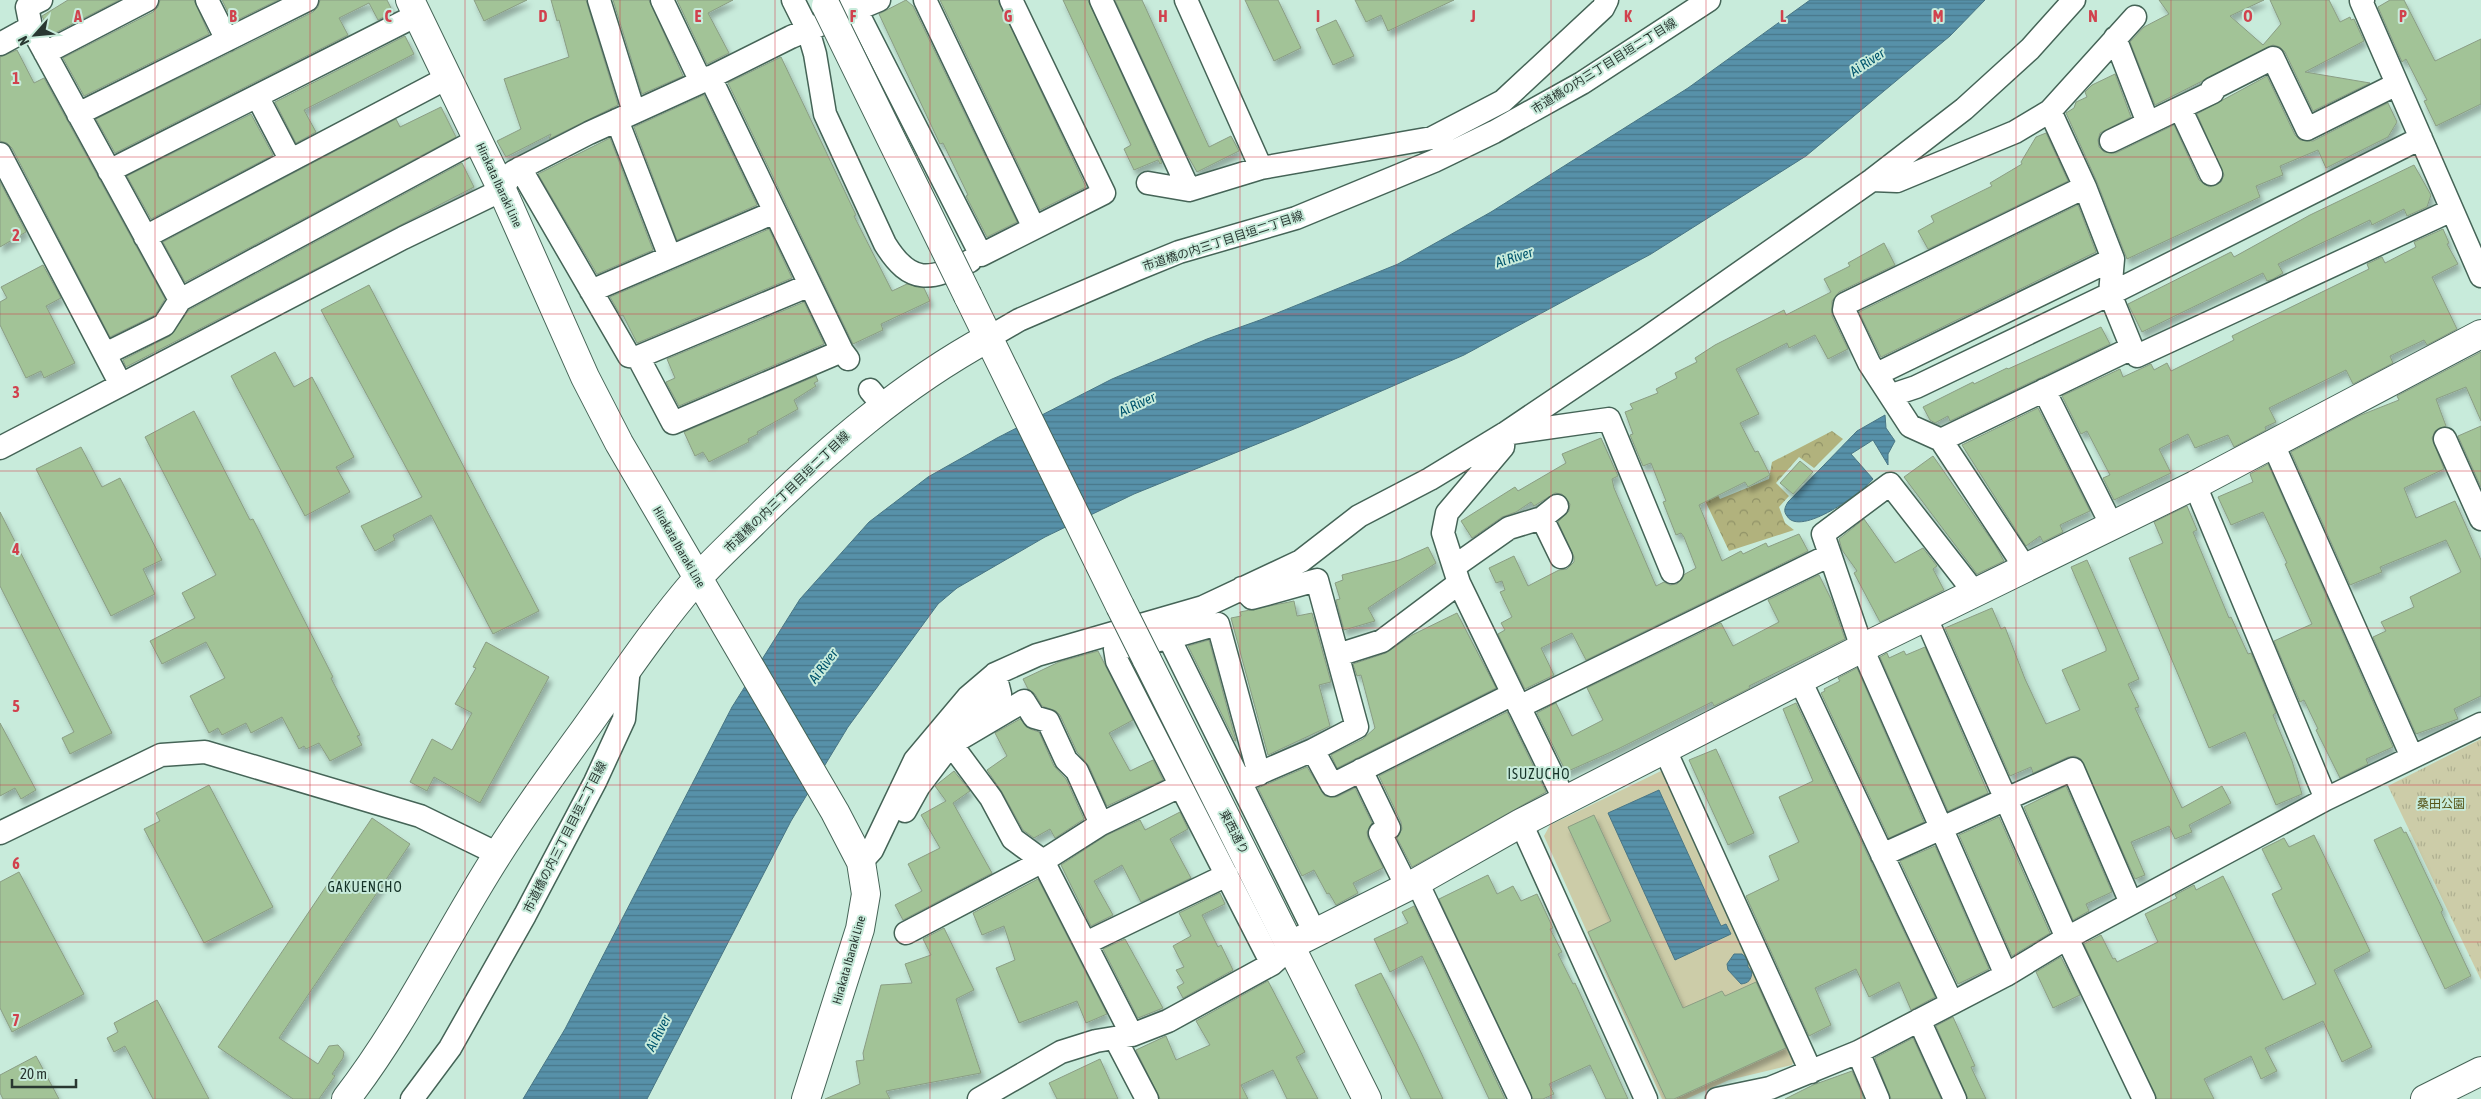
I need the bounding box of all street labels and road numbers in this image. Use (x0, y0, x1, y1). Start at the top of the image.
street label: 市道橋の内三丁目目垣二丁目線 (1529, 16, 1679, 116)
street label: Hirakata Ibaraki Line (473, 141, 525, 229)
street label: 市道橋の内三丁目目垣二丁目線 (1141, 208, 1305, 274)
street label: 市道橋の内三丁目目垣二丁目線 (722, 429, 852, 555)
street label: Hirakata Ibaraki Line (650, 504, 708, 590)
street label: 市道橋の内三丁目目垣二丁目線 (521, 759, 609, 915)
street label: 東西通り (1217, 807, 1251, 857)
street label: Hirakata Ibaraki Line (830, 914, 868, 1006)

